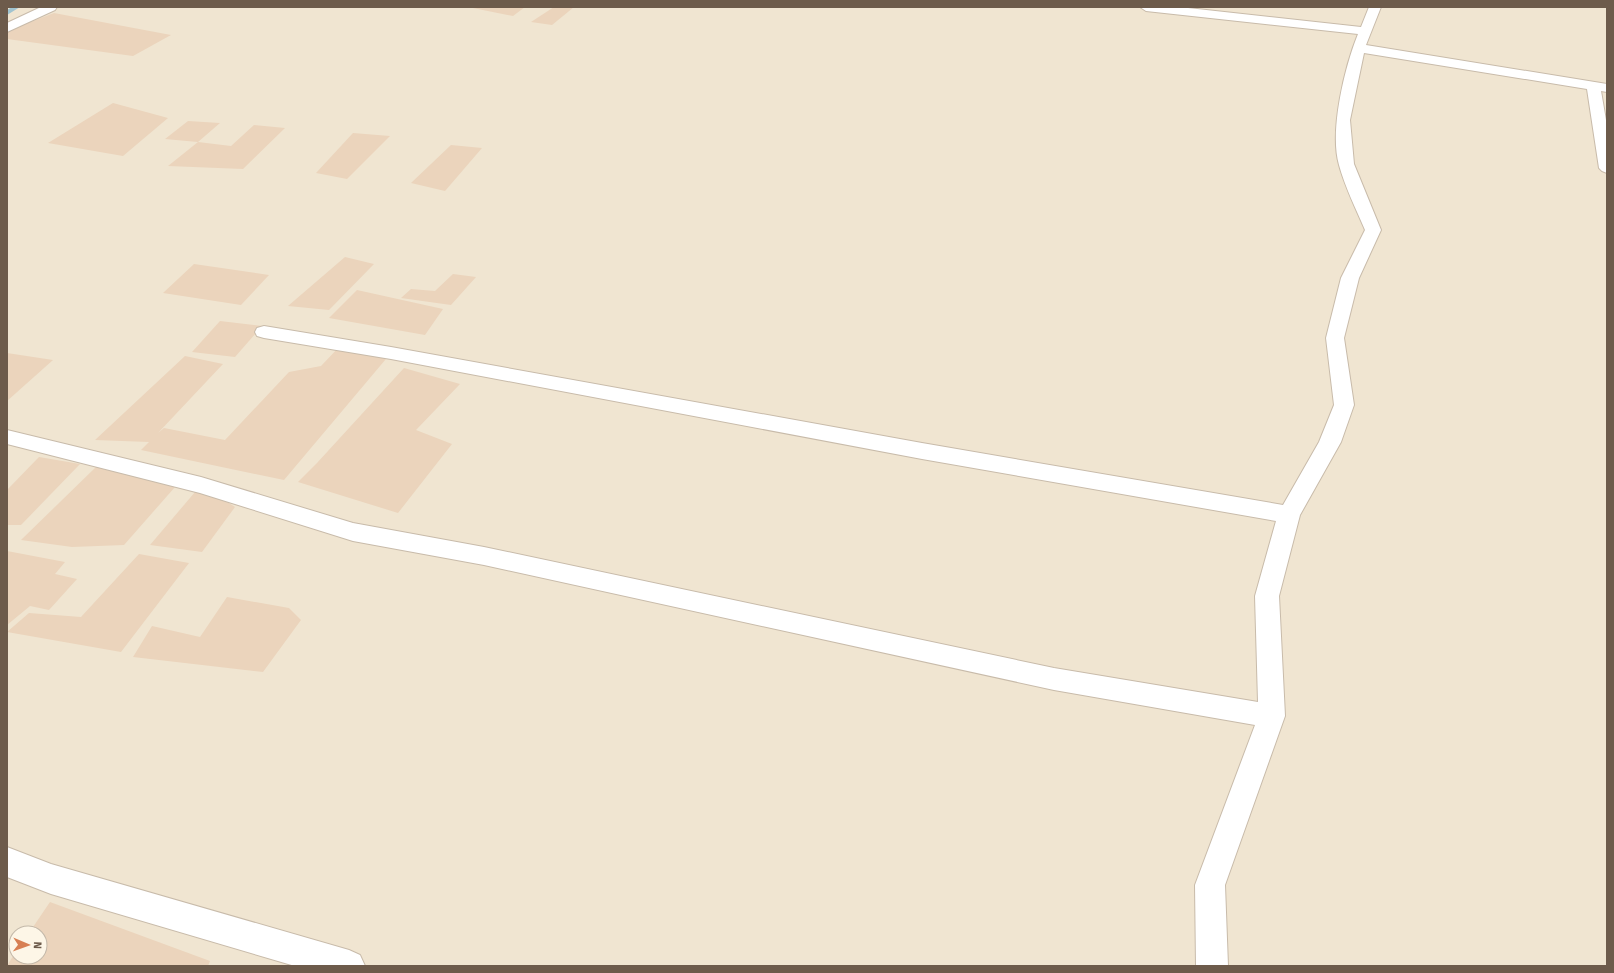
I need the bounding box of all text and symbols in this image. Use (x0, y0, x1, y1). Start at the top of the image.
north arrow (8, 925, 48, 965)
text: N (31, 941, 44, 949)

